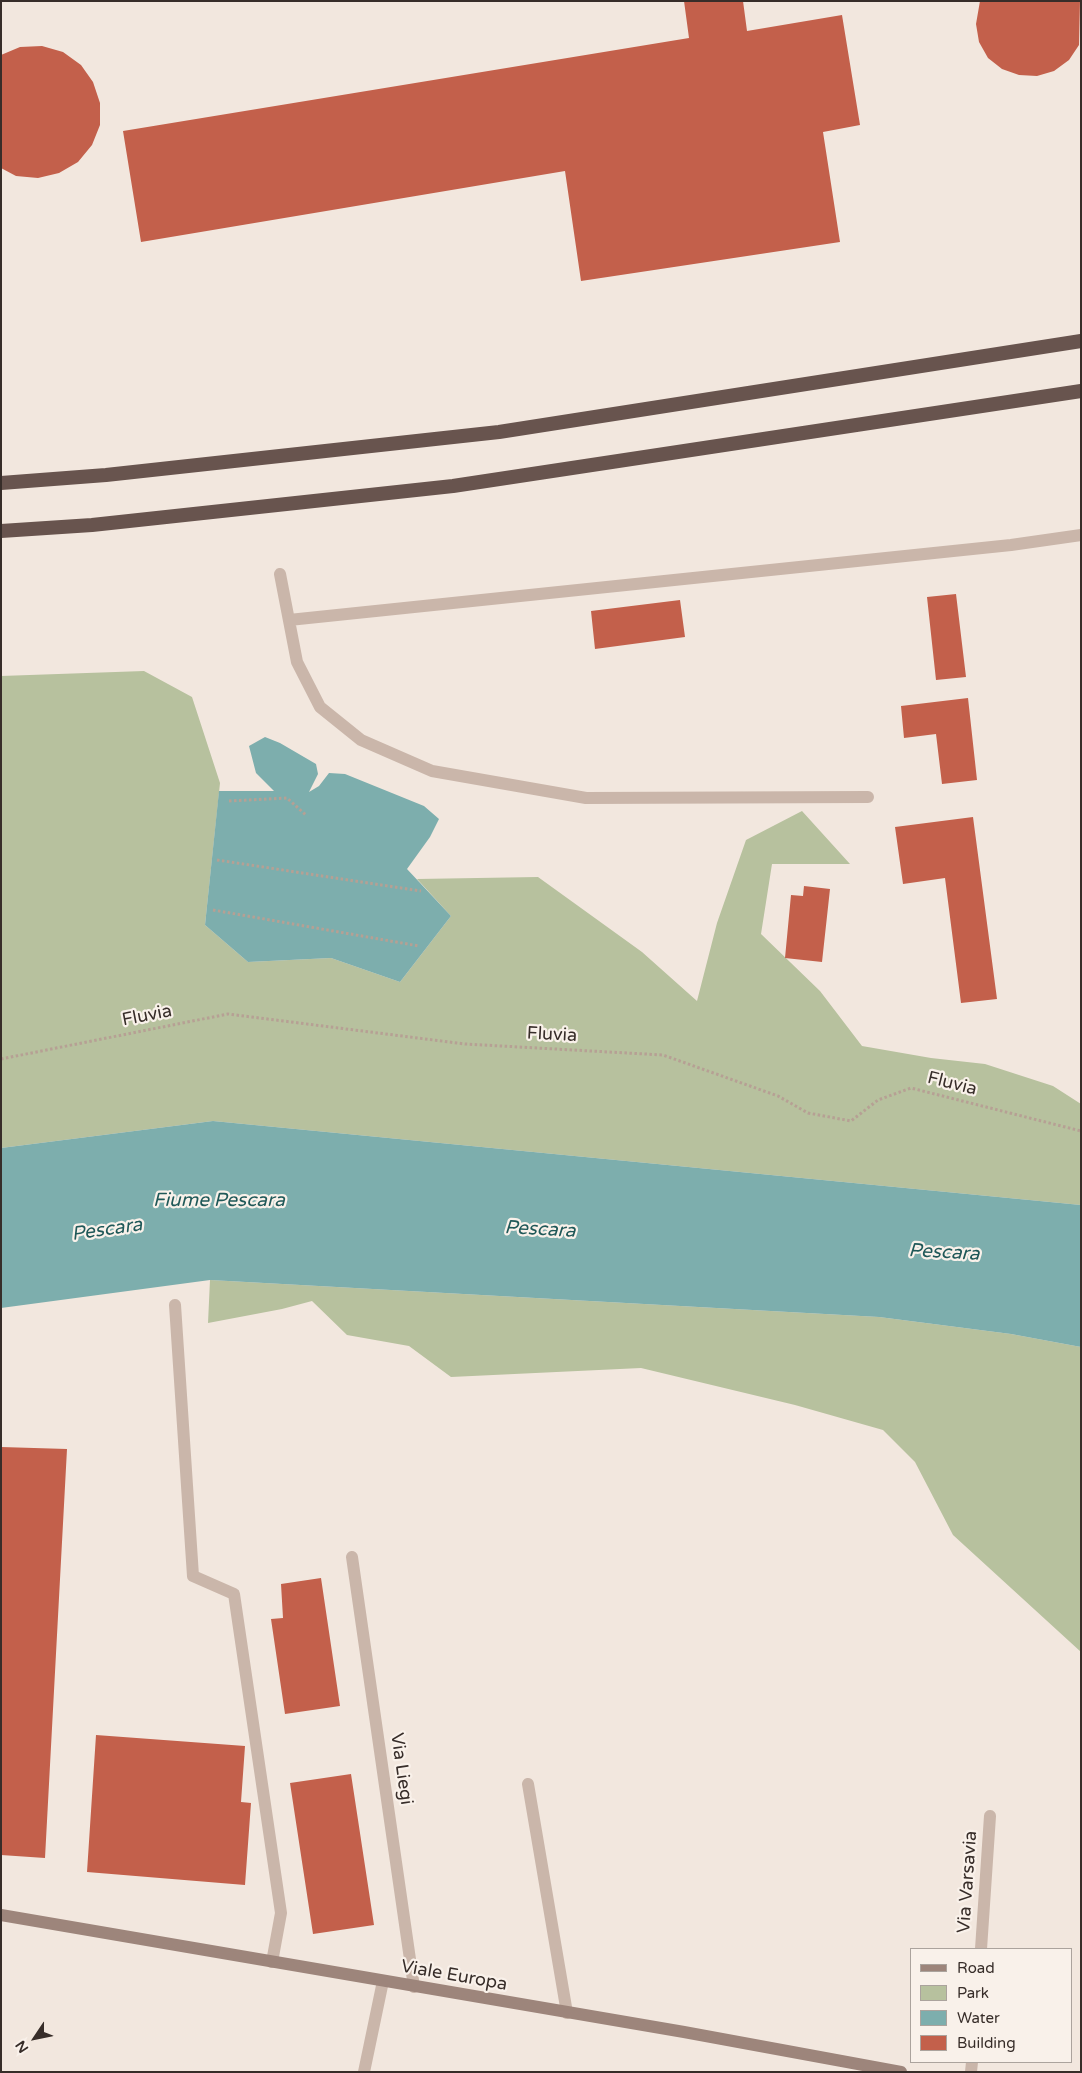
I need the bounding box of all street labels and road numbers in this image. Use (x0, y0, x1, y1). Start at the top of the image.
street label: Fluvia (120, 1001, 174, 1031)
street label: Fluvia (526, 1023, 578, 1047)
street label: Fluvia (925, 1067, 979, 1101)
street label: Via Liegi (385, 1732, 417, 1806)
street label: Via Varsavia (954, 1830, 982, 1934)
street label: Viale Europa (399, 1956, 509, 1996)

